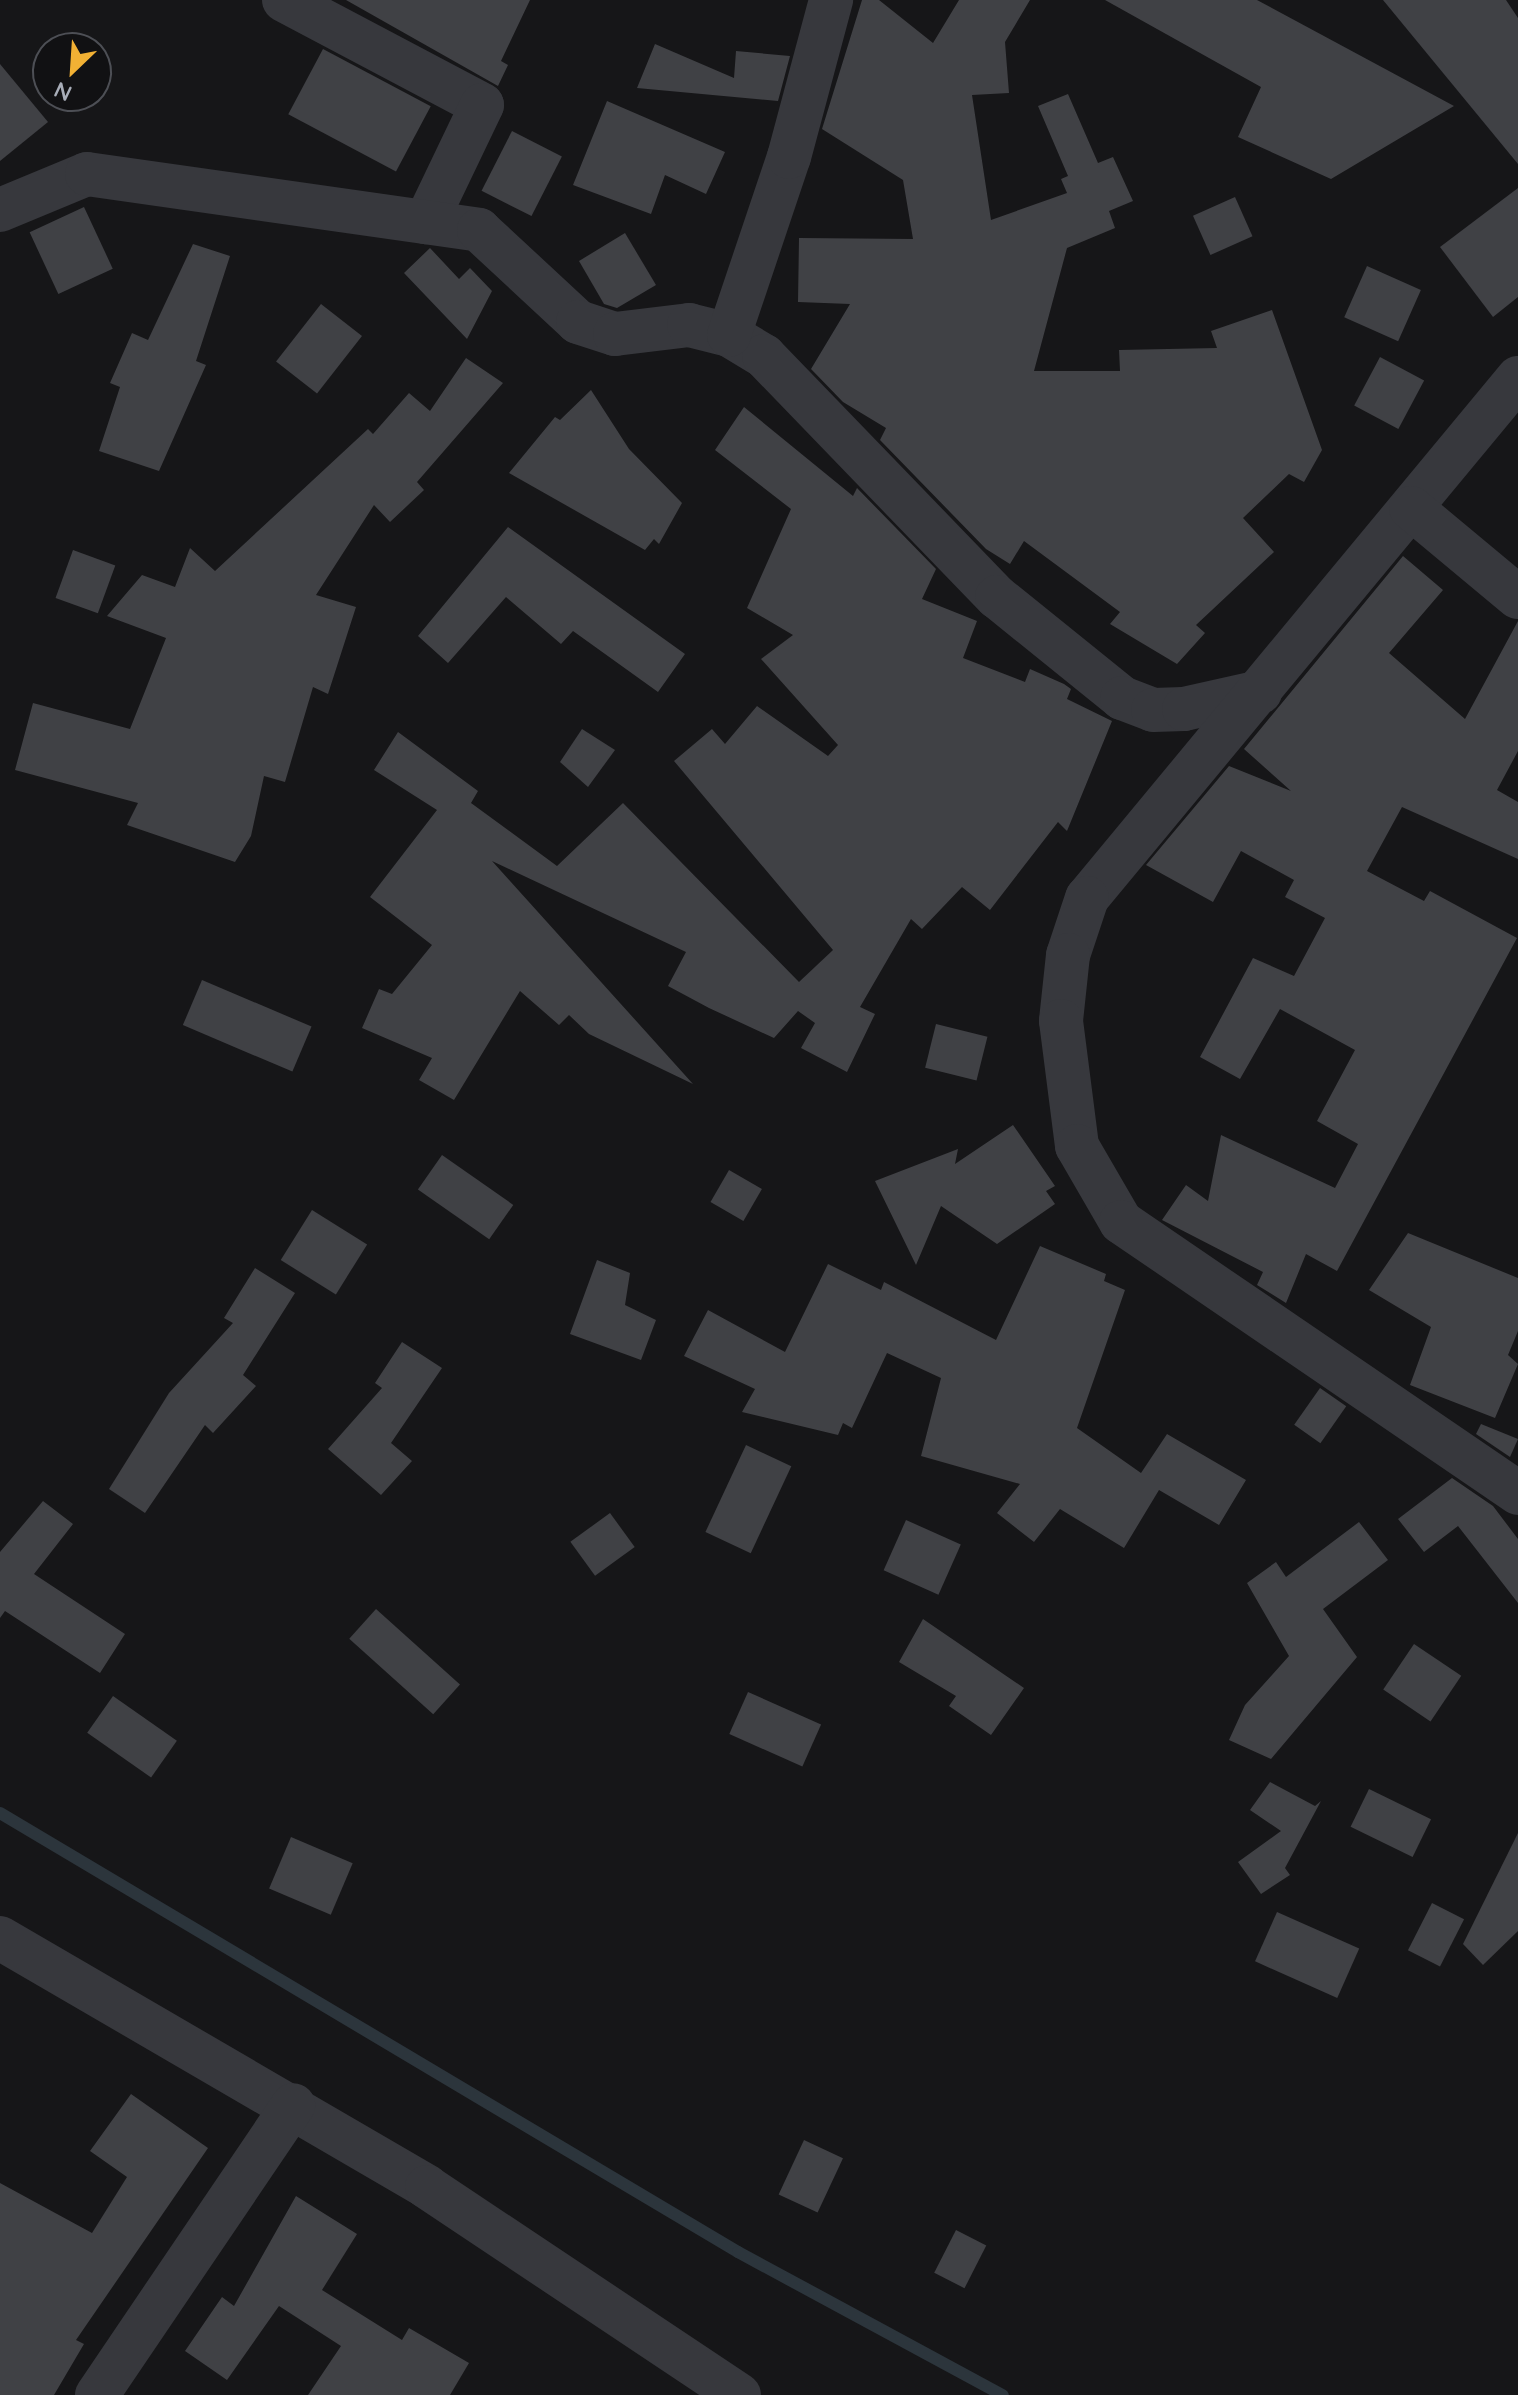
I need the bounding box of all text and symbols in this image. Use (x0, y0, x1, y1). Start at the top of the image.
north arrow (32, 32, 112, 112)
text: N (49, 76, 76, 108)

